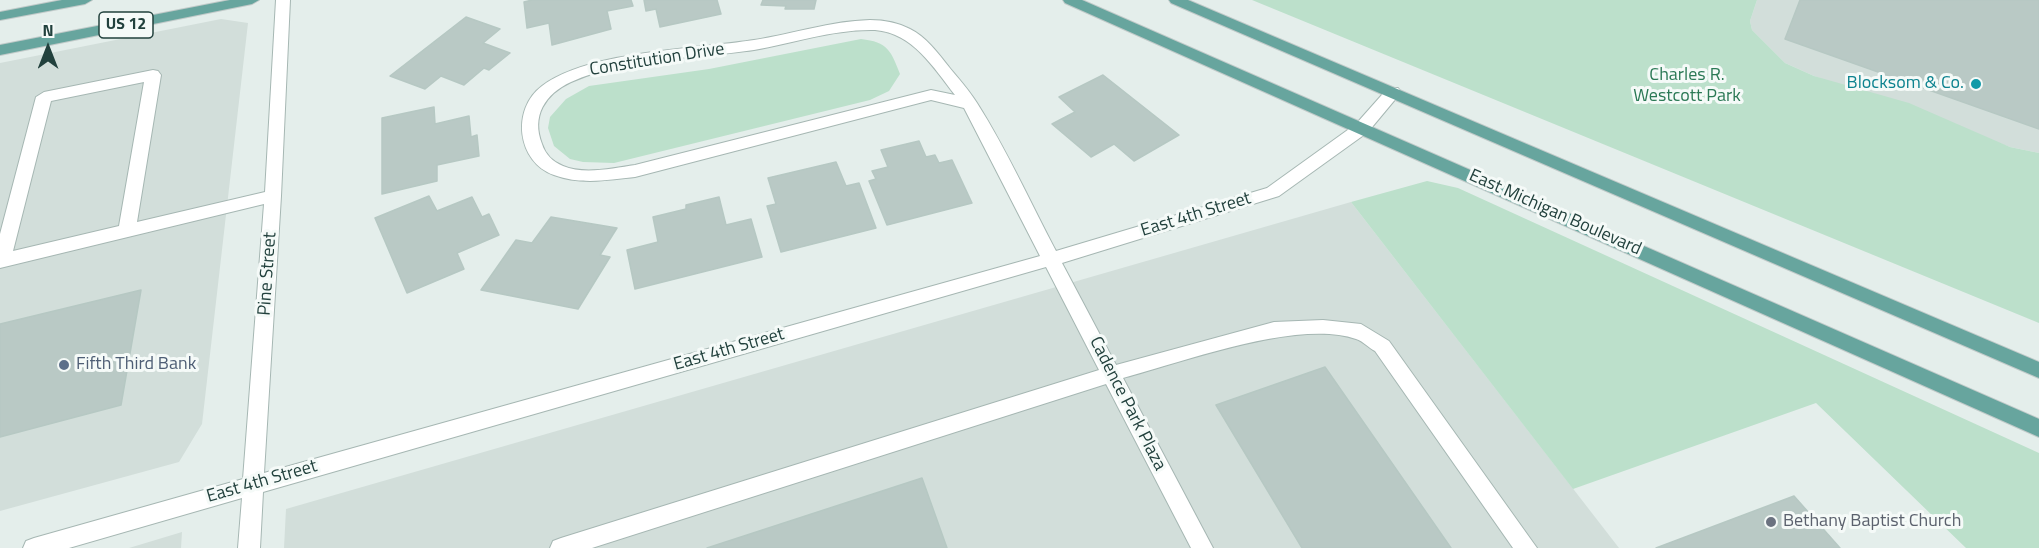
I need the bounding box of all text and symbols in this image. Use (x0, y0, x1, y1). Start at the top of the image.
road number: US 12 (99, 12, 153, 38)
north arrow (18, 18, 78, 78)
text: N (42, 18, 54, 42)
street label: Constitution Drive (588, 39, 726, 81)
park label: Charles R. Westcott Park (1633, 65, 1741, 107)
place label: Blocksom & Co. (1847, 73, 1964, 95)
marker: Blocksom & Co. (1969, 77, 1983, 91)
street label: East Michigan Boulevard (1465, 165, 1645, 261)
street label: East 4th Street (1138, 188, 1254, 242)
street label: Pine Street (254, 231, 282, 317)
street label: East 4th Street (671, 324, 787, 376)
street label: Cadence Park Plaza (1084, 333, 1170, 475)
place label: Fifth Third Bank (76, 354, 196, 376)
marker: Fifth Third Bank (57, 358, 71, 372)
street label: East 4th Street (204, 456, 320, 508)
place label: Bethany Baptist Church (1783, 511, 1961, 533)
marker: Bethany Baptist Church (1764, 515, 1778, 529)

